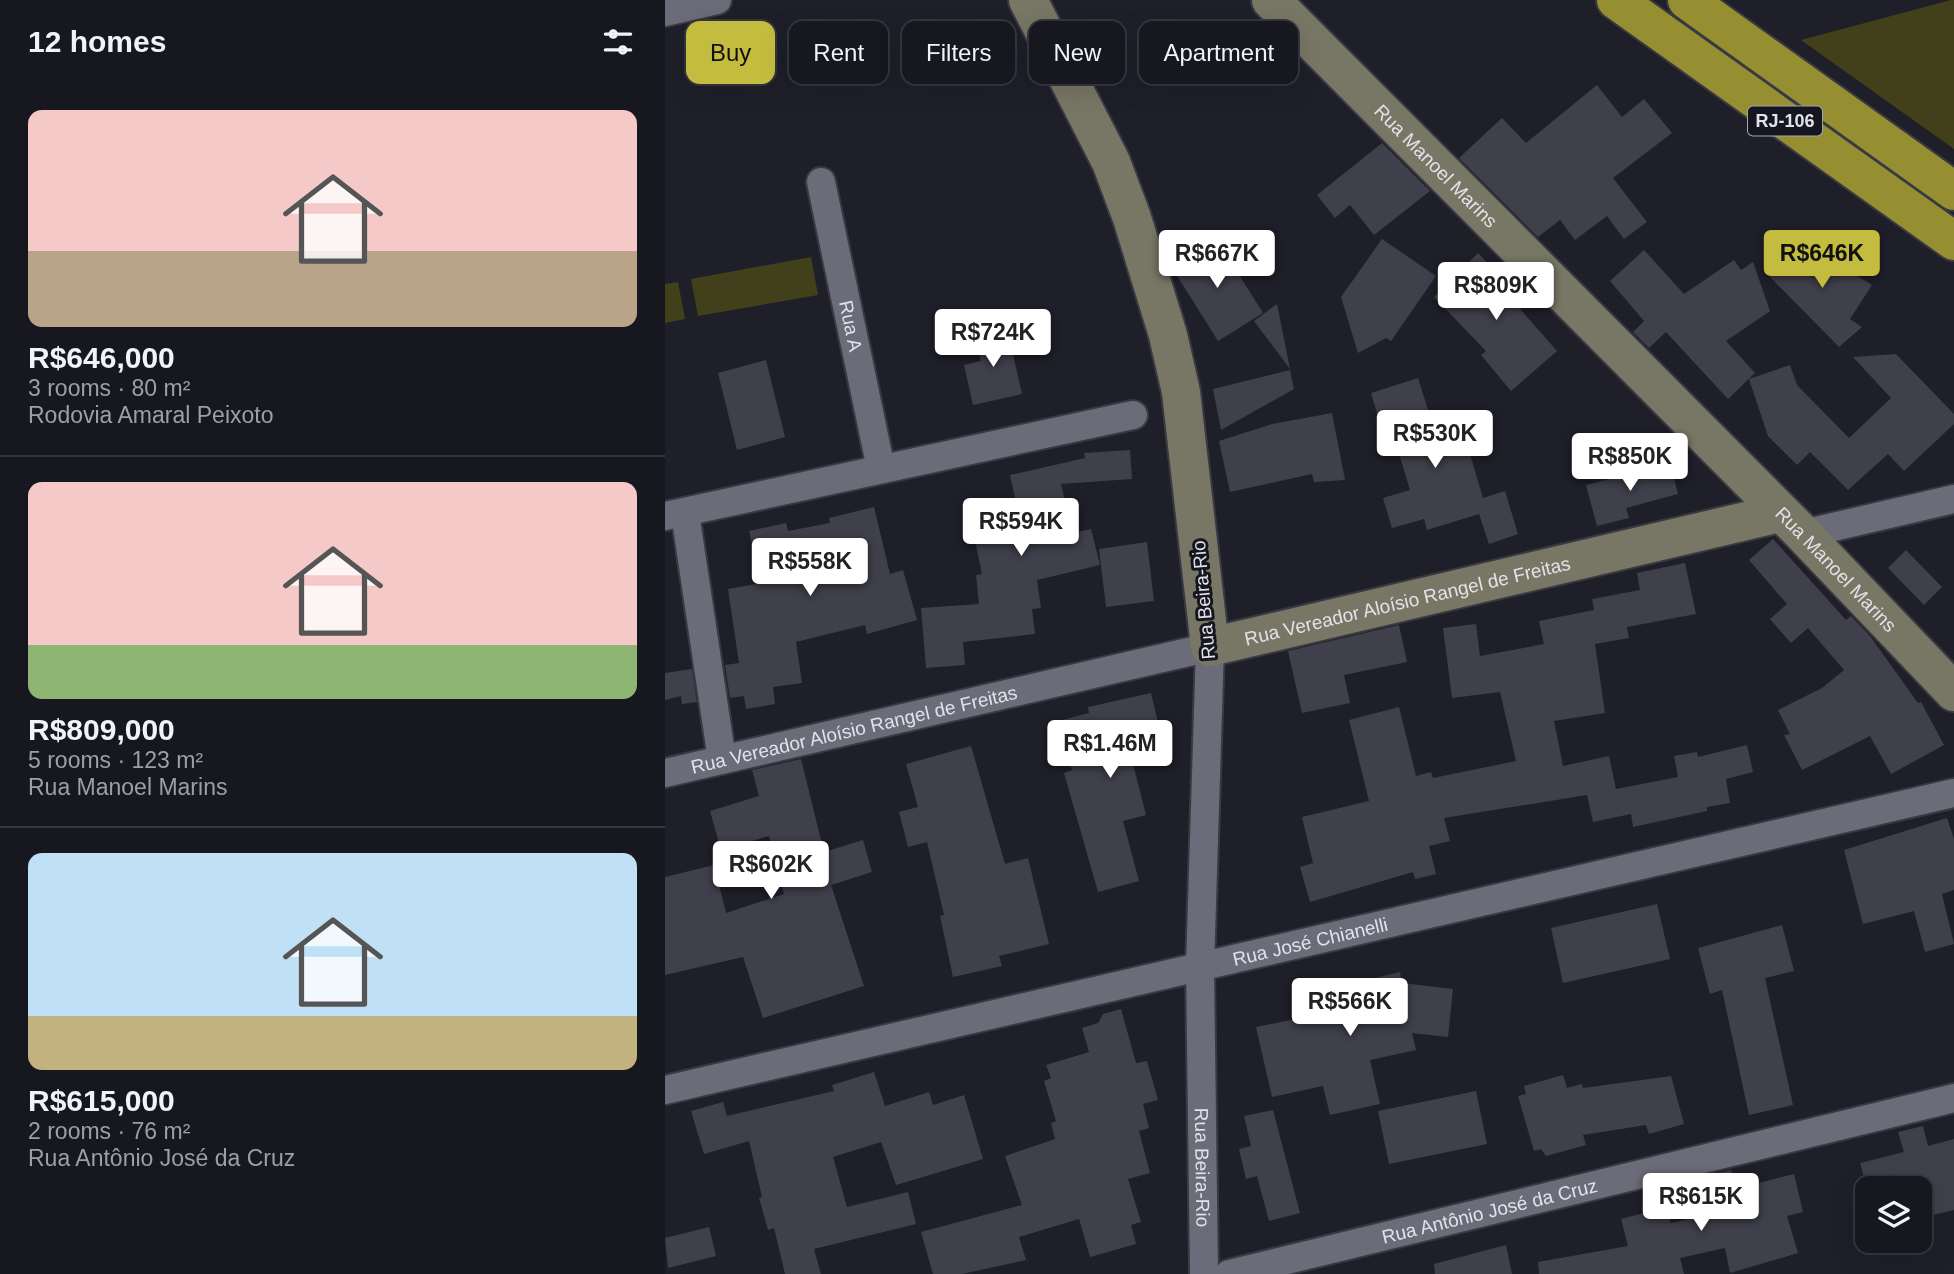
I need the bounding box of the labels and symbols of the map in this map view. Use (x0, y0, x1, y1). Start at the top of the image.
street label: Rua Manoel Marins (1370, 100, 1501, 232)
road number: RJ-106 (1748, 106, 1822, 136)
pin: R$667K (1160, 230, 1274, 290)
pin: R$646K (1765, 230, 1879, 290)
pin: R$809K (1439, 262, 1553, 322)
street label: Rua A (835, 298, 866, 354)
pin: R$724K (936, 310, 1050, 369)
pin: R$530K (1378, 410, 1492, 470)
pin: R$850K (1573, 434, 1687, 493)
pin: R$594K (964, 498, 1078, 558)
street label: Rua Manoel Marins (1771, 503, 1901, 636)
pin: R$558K (753, 538, 867, 598)
street label: Rua Beira-Rio (1188, 540, 1219, 660)
street label: Rua Vereador Aloísio Rangel de Freitas (1242, 553, 1572, 650)
street label: Rua Vereador Aloísio Rangel de Freitas (689, 682, 1019, 778)
pin: R$1.46M (1045, 720, 1175, 780)
pin: R$602K (714, 842, 828, 901)
street label: Rua José Chianelli (1231, 914, 1390, 970)
pin: R$566K (1293, 978, 1407, 1038)
street label: Rua Beira-Rio (1191, 1108, 1213, 1227)
pin: R$615K (1644, 1174, 1758, 1233)
street label: Rua Antônio José da Cruz (1380, 1175, 1599, 1248)

